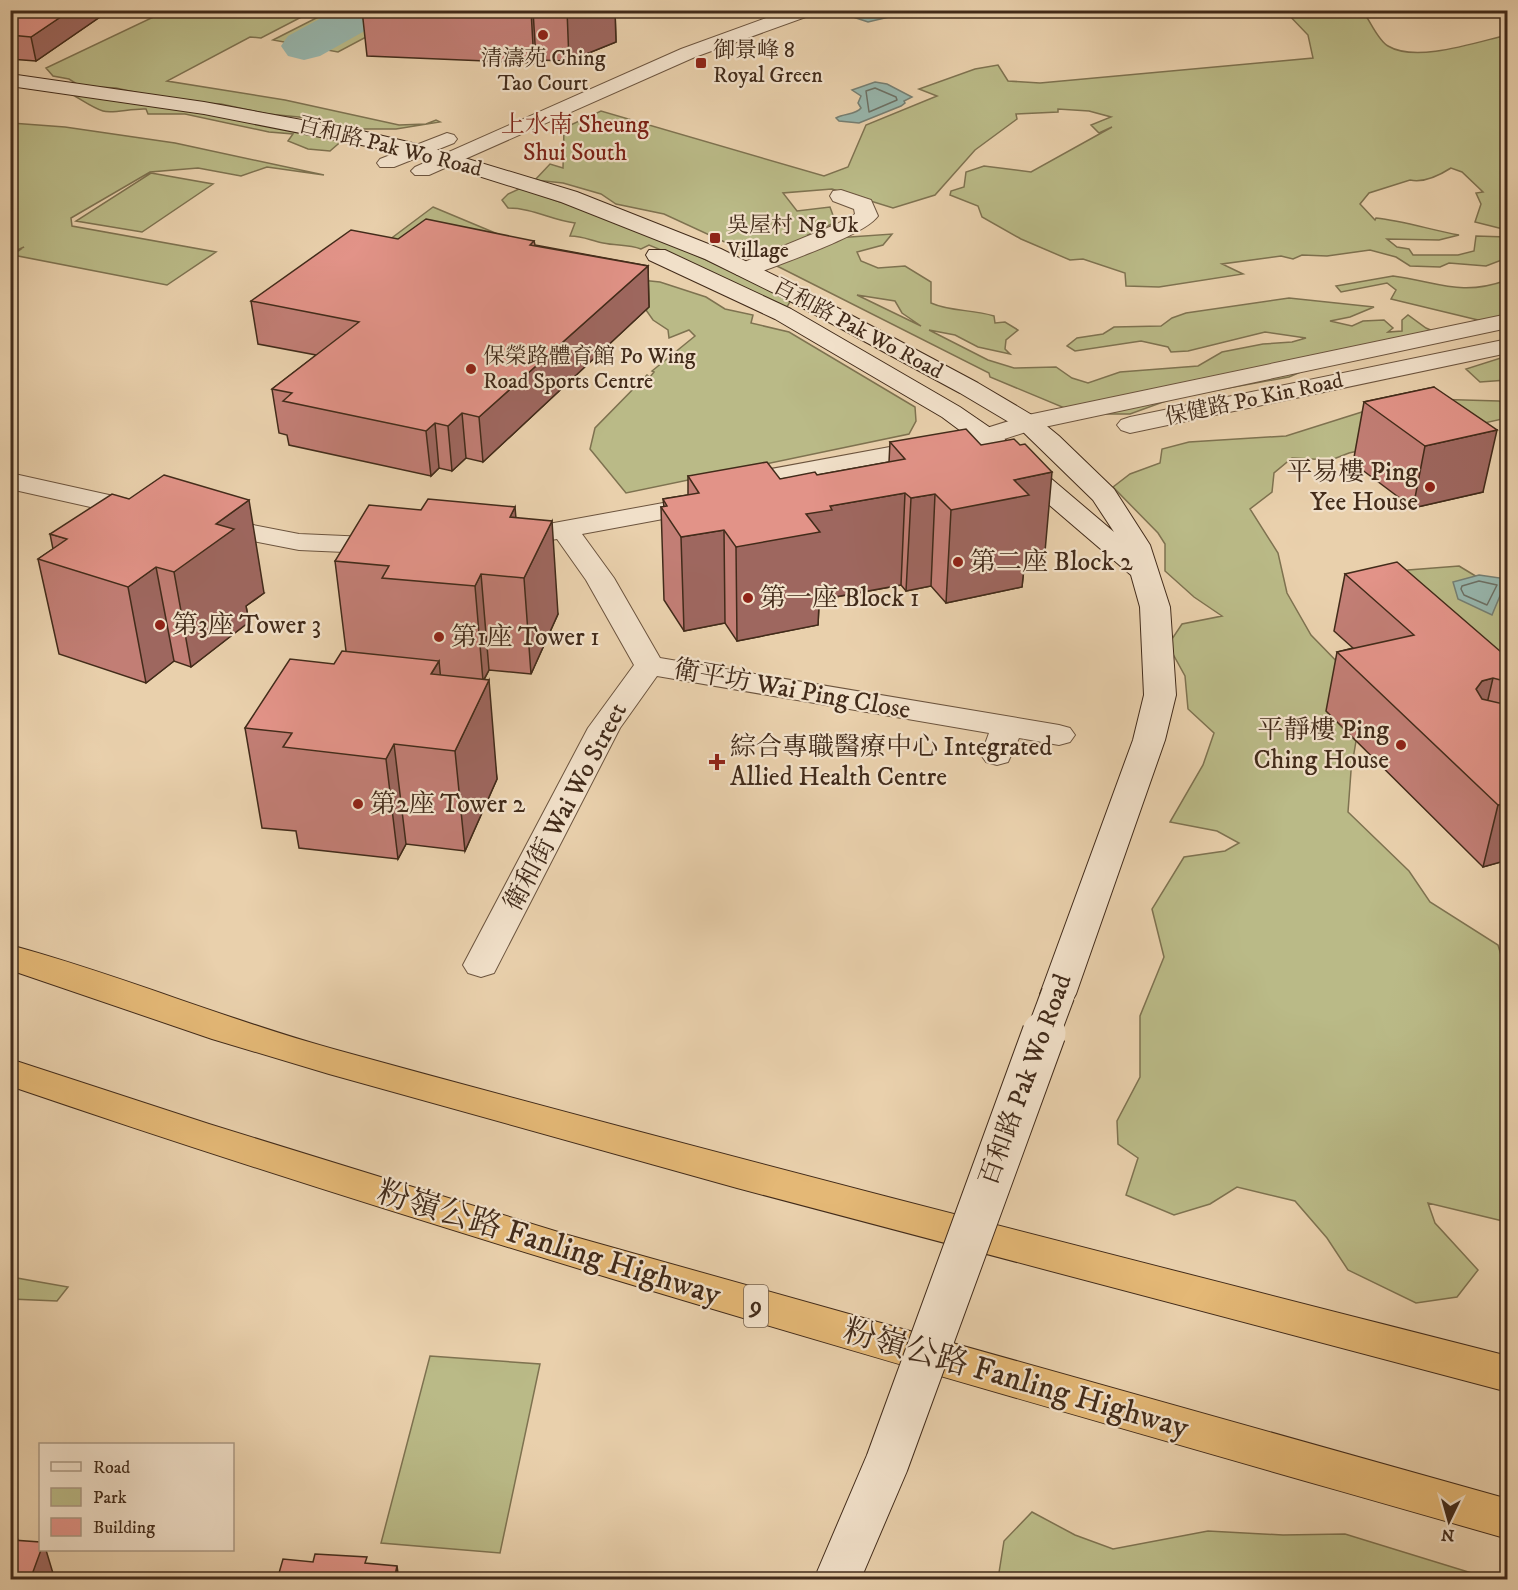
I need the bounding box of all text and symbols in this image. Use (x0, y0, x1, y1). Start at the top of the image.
marker: 清濤苑 Ching Tao Court (536, 28, 550, 42)
place label: 御景峰 8 Royal Green (713, 37, 823, 89)
place label: 清濤苑 Ching Tao Court (481, 45, 606, 97)
marker: 御景峰 8 Royal Green (694, 56, 708, 70)
district label: 上水南 Sheung Shui South (501, 110, 649, 168)
street label: 百和路 Pak Wo Road (295, 111, 485, 183)
place label: 吳屋村 Ng Uk Village (726, 212, 859, 264)
marker: 吳屋村 Ng Uk Village (708, 231, 722, 245)
street label: 百和路 Pak Wo Road (768, 273, 948, 385)
place label: 保榮路體育館 Po Wing Road Sports Centre (483, 343, 696, 395)
marker: 保榮路體育館 Po Wing Road Sports Centre (464, 362, 478, 376)
street label: 保健路 Po Kin Road (1162, 367, 1346, 431)
place label: 平易樓 Ping Yee House (1286, 456, 1418, 519)
marker: 平易樓 Ping Yee House (1423, 480, 1437, 494)
place label: 第二座 Block 2 (970, 546, 1133, 579)
marker: 第二座 Block 2 (951, 555, 965, 569)
place label: 第一座 Block 1 (760, 582, 919, 615)
marker: 第一座 Block 1 (741, 591, 755, 605)
place label: 第3座 Tower 3 (172, 609, 321, 642)
marker: 第3座 Tower 3 (153, 618, 167, 632)
place label: 第1座 Tower 1 (451, 621, 600, 654)
marker: 第1座 Tower 1 (432, 630, 446, 644)
street label: 衛平坊 Wai Ping Close (671, 653, 913, 727)
street label: 衛和街 Wai Wo Street (497, 697, 635, 917)
place label: 平靜樓 Ping Ching House (1253, 714, 1389, 777)
place label: 綜合專職醫療中心 Integrated Allied Health Centre (730, 731, 1052, 794)
marker: 平靜樓 Ping Ching House (1394, 738, 1408, 752)
marker: 綜合專職醫療中心 Integrated Allied Health Centre (708, 753, 726, 771)
place label: 第2座 Tower 2 (370, 788, 526, 821)
marker: 第2座 Tower 2 (351, 797, 365, 811)
street label: 百和路 Pak Wo Road (972, 970, 1080, 1190)
street label: 粉嶺公路 Fanling Highway (372, 1173, 726, 1316)
road number: 9 (744, 1285, 768, 1327)
street label: 粉嶺公路 Fanling Highway (839, 1312, 1194, 1449)
legend (39, 1443, 234, 1551)
text: Road (93, 1457, 130, 1479)
text: Park (93, 1487, 127, 1509)
north arrow (1419, 1491, 1479, 1551)
text: Building (93, 1517, 155, 1539)
text: N (1440, 1524, 1455, 1545)

